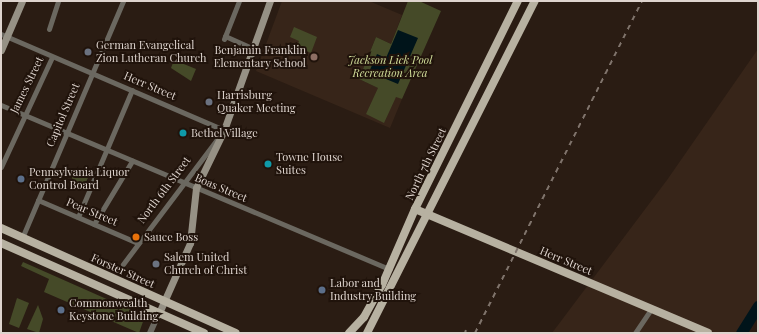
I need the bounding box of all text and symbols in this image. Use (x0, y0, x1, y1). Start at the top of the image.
place label: German Evangelical Zion Lutheran Church (96, 39, 206, 65)
place label: Benjamin Franklin Elementary School (213, 44, 306, 70)
marker: German Evangelical Zion Lutheran Church (83, 47, 93, 57)
marker: Benjamin Franklin Elementary School (309, 52, 319, 62)
park label: Jackson Lick Pool Recreation Area (348, 54, 432, 80)
street label: James Street (8, 55, 46, 115)
street label: Herr Street (122, 69, 178, 103)
street label: Capitol Street (44, 81, 82, 149)
place label: Harrisburg Quaker Meeting (217, 89, 296, 115)
marker: Harrisburg Quaker Meeting (204, 97, 214, 107)
place label: Bethel Village (191, 126, 258, 140)
street label: North 7th Street (403, 126, 449, 202)
marker: Bethel Village (178, 128, 188, 138)
place label: Towne House Suites (276, 151, 343, 177)
street label: North 6th Street (135, 154, 193, 226)
marker: Towne House Suites (263, 159, 273, 169)
place label: Pennsylvania Liquor Control Board (29, 166, 129, 192)
street label: Boas Street (193, 171, 249, 205)
marker: Pennsylvania Liquor Control Board (16, 174, 26, 184)
street label: Pear Street (64, 195, 120, 229)
place label: Sauce Boss (144, 230, 198, 244)
marker: Sauce Boss (131, 232, 141, 242)
street label: Herr Street (538, 244, 594, 278)
street label: Forster Street (89, 251, 157, 291)
place label: Salem United Church of Christ (164, 251, 247, 277)
marker: Salem United Church of Christ (151, 259, 161, 269)
place label: Labor and Industry Building (330, 277, 416, 303)
marker: Labor and Industry Building (317, 285, 327, 295)
place label: Commonwealth Keystone Building (69, 297, 158, 323)
marker: Commonwealth Keystone Building (56, 305, 66, 315)

